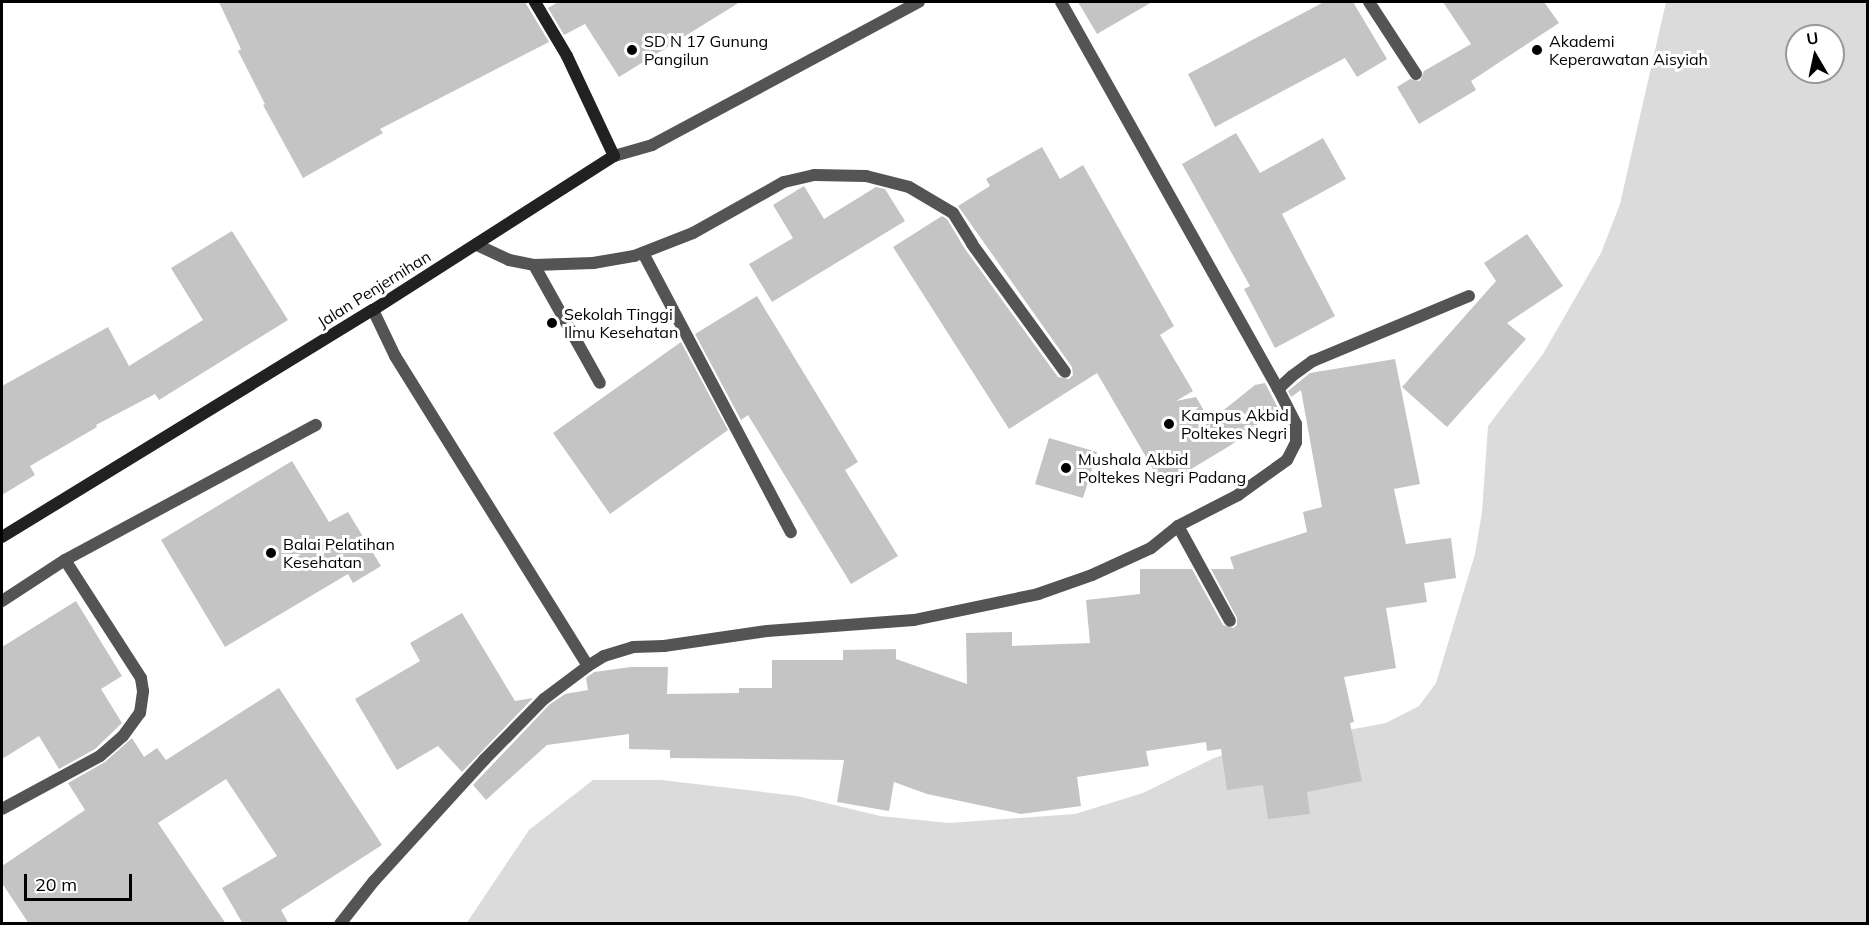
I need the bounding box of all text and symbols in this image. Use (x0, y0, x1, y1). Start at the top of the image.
north arrow (1785, 24, 1845, 84)
text: U (1805, 27, 1820, 49)
place label: SD N 17 Gunung Pangilun (644, 31, 768, 69)
place label: Akademi Keperawatan Aisyiah (1549, 31, 1708, 69)
marker: SD N 17 Gunung Pangilun (625, 43, 639, 57)
marker: Akademi Keperawatan Aisyiah (1530, 43, 1544, 57)
street label: Jalan Penjernihan (314, 246, 434, 332)
place label: Sekolah Tinggi Ilmu Kesehatan (564, 304, 678, 342)
marker: Sekolah Tinggi Ilmu Kesehatan (545, 316, 559, 330)
place label: Kampus Akbid Poltekes Negri (1181, 405, 1289, 443)
marker: Kampus Akbid Poltekes Negri (1162, 417, 1176, 431)
place label: Mushala Akbid Poltekes Negri Padang (1078, 449, 1246, 487)
marker: Mushala Akbid Poltekes Negri Padang (1059, 461, 1073, 475)
place label: Balai Pelatihan Kesehatan (283, 534, 395, 572)
marker: Balai Pelatihan Kesehatan (264, 546, 278, 560)
scale bar (27, 862, 135, 900)
text: 20 m (35, 873, 77, 896)

